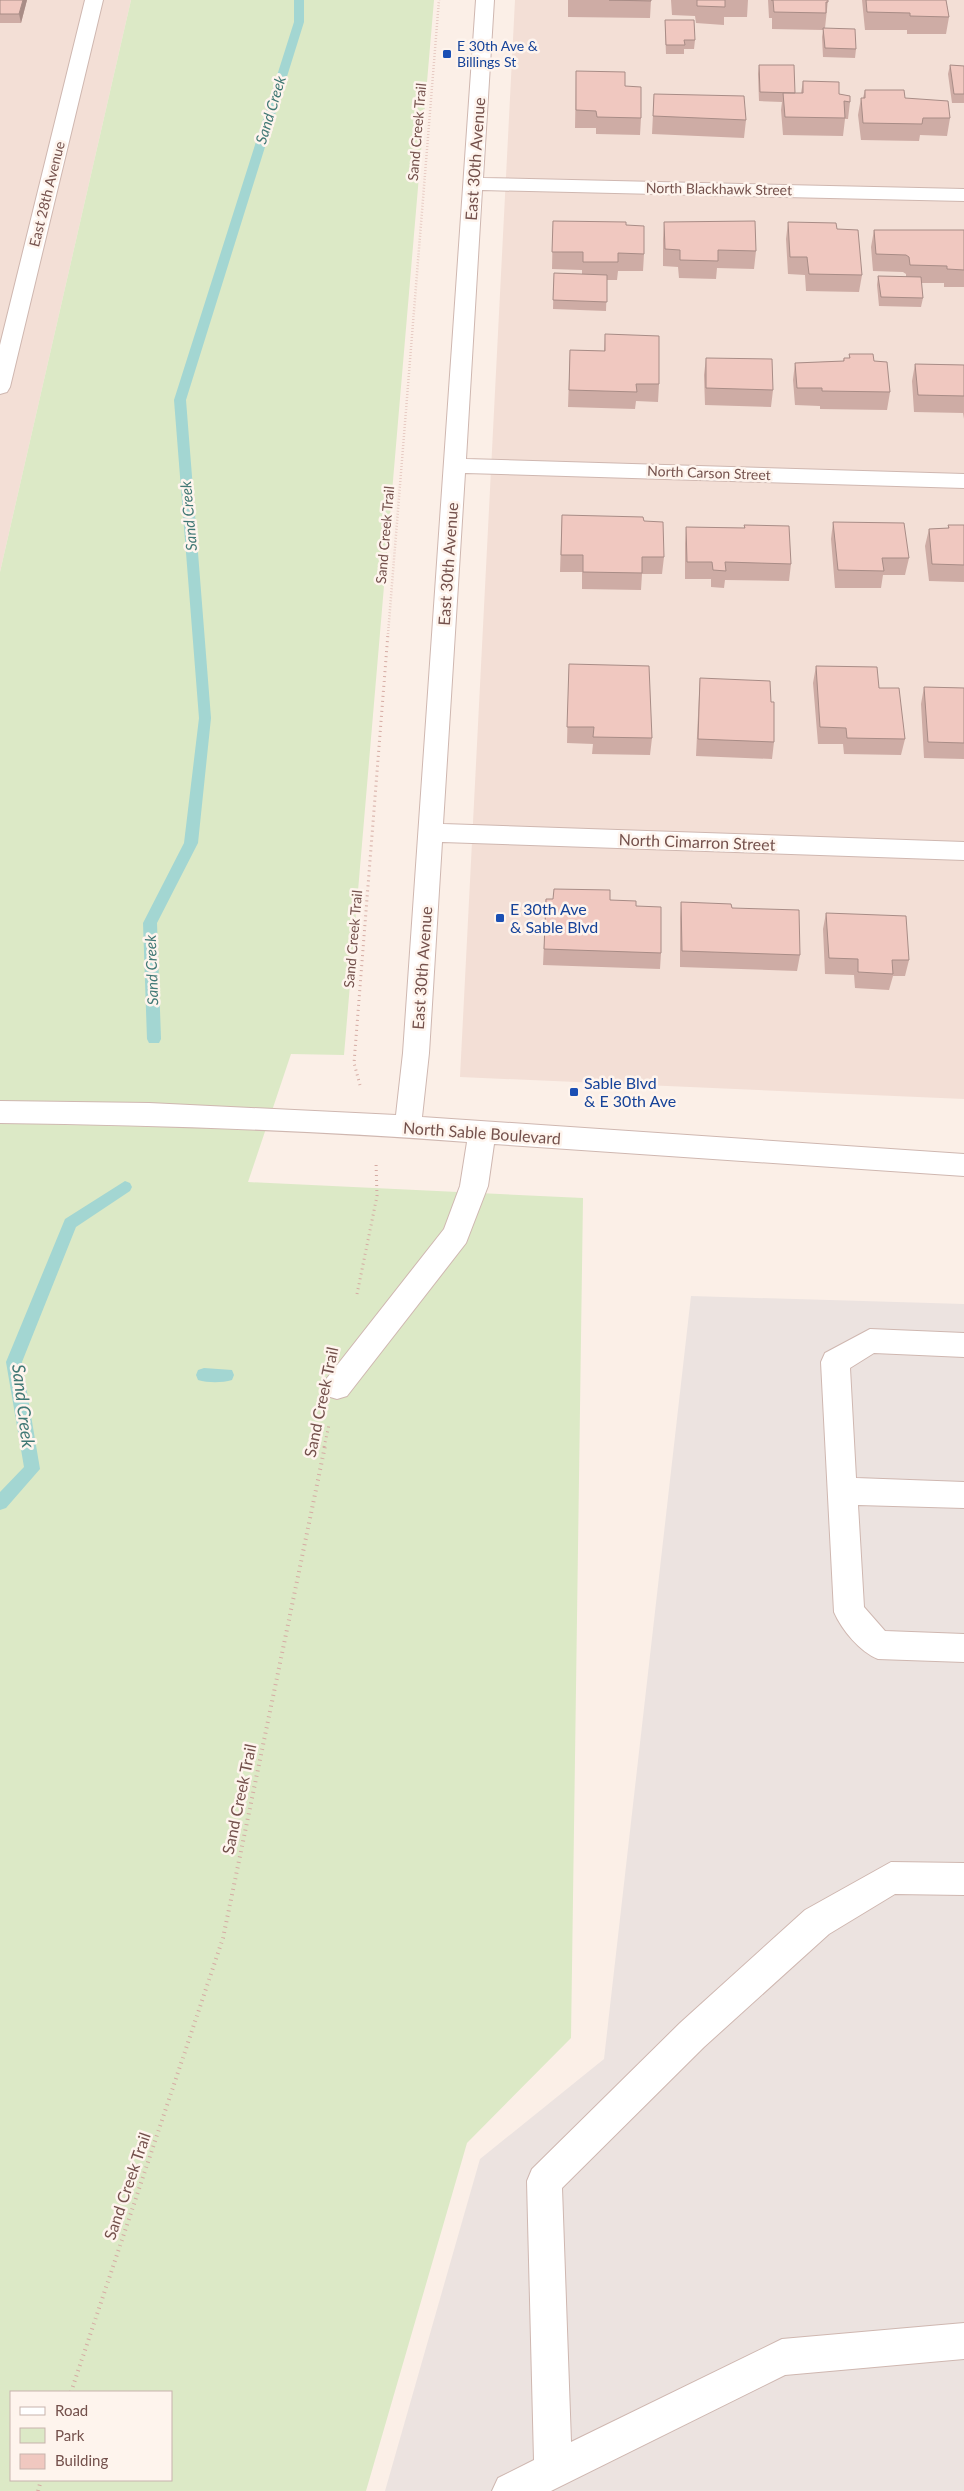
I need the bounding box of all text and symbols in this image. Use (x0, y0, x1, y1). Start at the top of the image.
place label: E 30th Ave & Billings St (457, 37, 538, 70)
marker: E 30th Ave & Billings St (441, 48, 453, 60)
water label: Sand Creek (251, 73, 289, 146)
street label: Sand Creek Trail (404, 82, 429, 182)
street label: East 30th Avenue (461, 97, 488, 221)
street label: East 28th Avenue (25, 139, 68, 248)
street label: North Blackhawk Street (646, 179, 792, 198)
street label: North Carson Street (647, 462, 771, 483)
water label: Sand Creek (176, 479, 200, 552)
street label: Sand Creek Trail (372, 485, 397, 585)
street label: East 30th Avenue (434, 502, 461, 626)
street label: North Cimarron Street (618, 829, 776, 854)
street label: Sand Creek Trail (340, 889, 365, 989)
place label: E 30th Ave & Sable Blvd (510, 899, 598, 936)
street label: East 30th Avenue (408, 906, 435, 1030)
marker: E 30th Ave & Sable Blvd (494, 912, 506, 924)
water label: Sand Creek (141, 934, 161, 1005)
place label: Sable Blvd & E 30th Ave (584, 1073, 676, 1110)
marker: Sable Blvd & E 30th Ave (568, 1086, 580, 1098)
street label: North Sable Boulevard (402, 1118, 562, 1147)
street label: Sand Creek Trail (300, 1345, 341, 1459)
water label: Sand Creek (8, 1363, 40, 1449)
street label: Sand Creek Trail (218, 1742, 259, 1856)
street label: Sand Creek Trail (99, 2130, 154, 2242)
legend (10, 2391, 172, 2481)
text: Road (55, 2401, 88, 2419)
text: Park (55, 2426, 85, 2444)
text: Building (55, 2451, 108, 2469)

